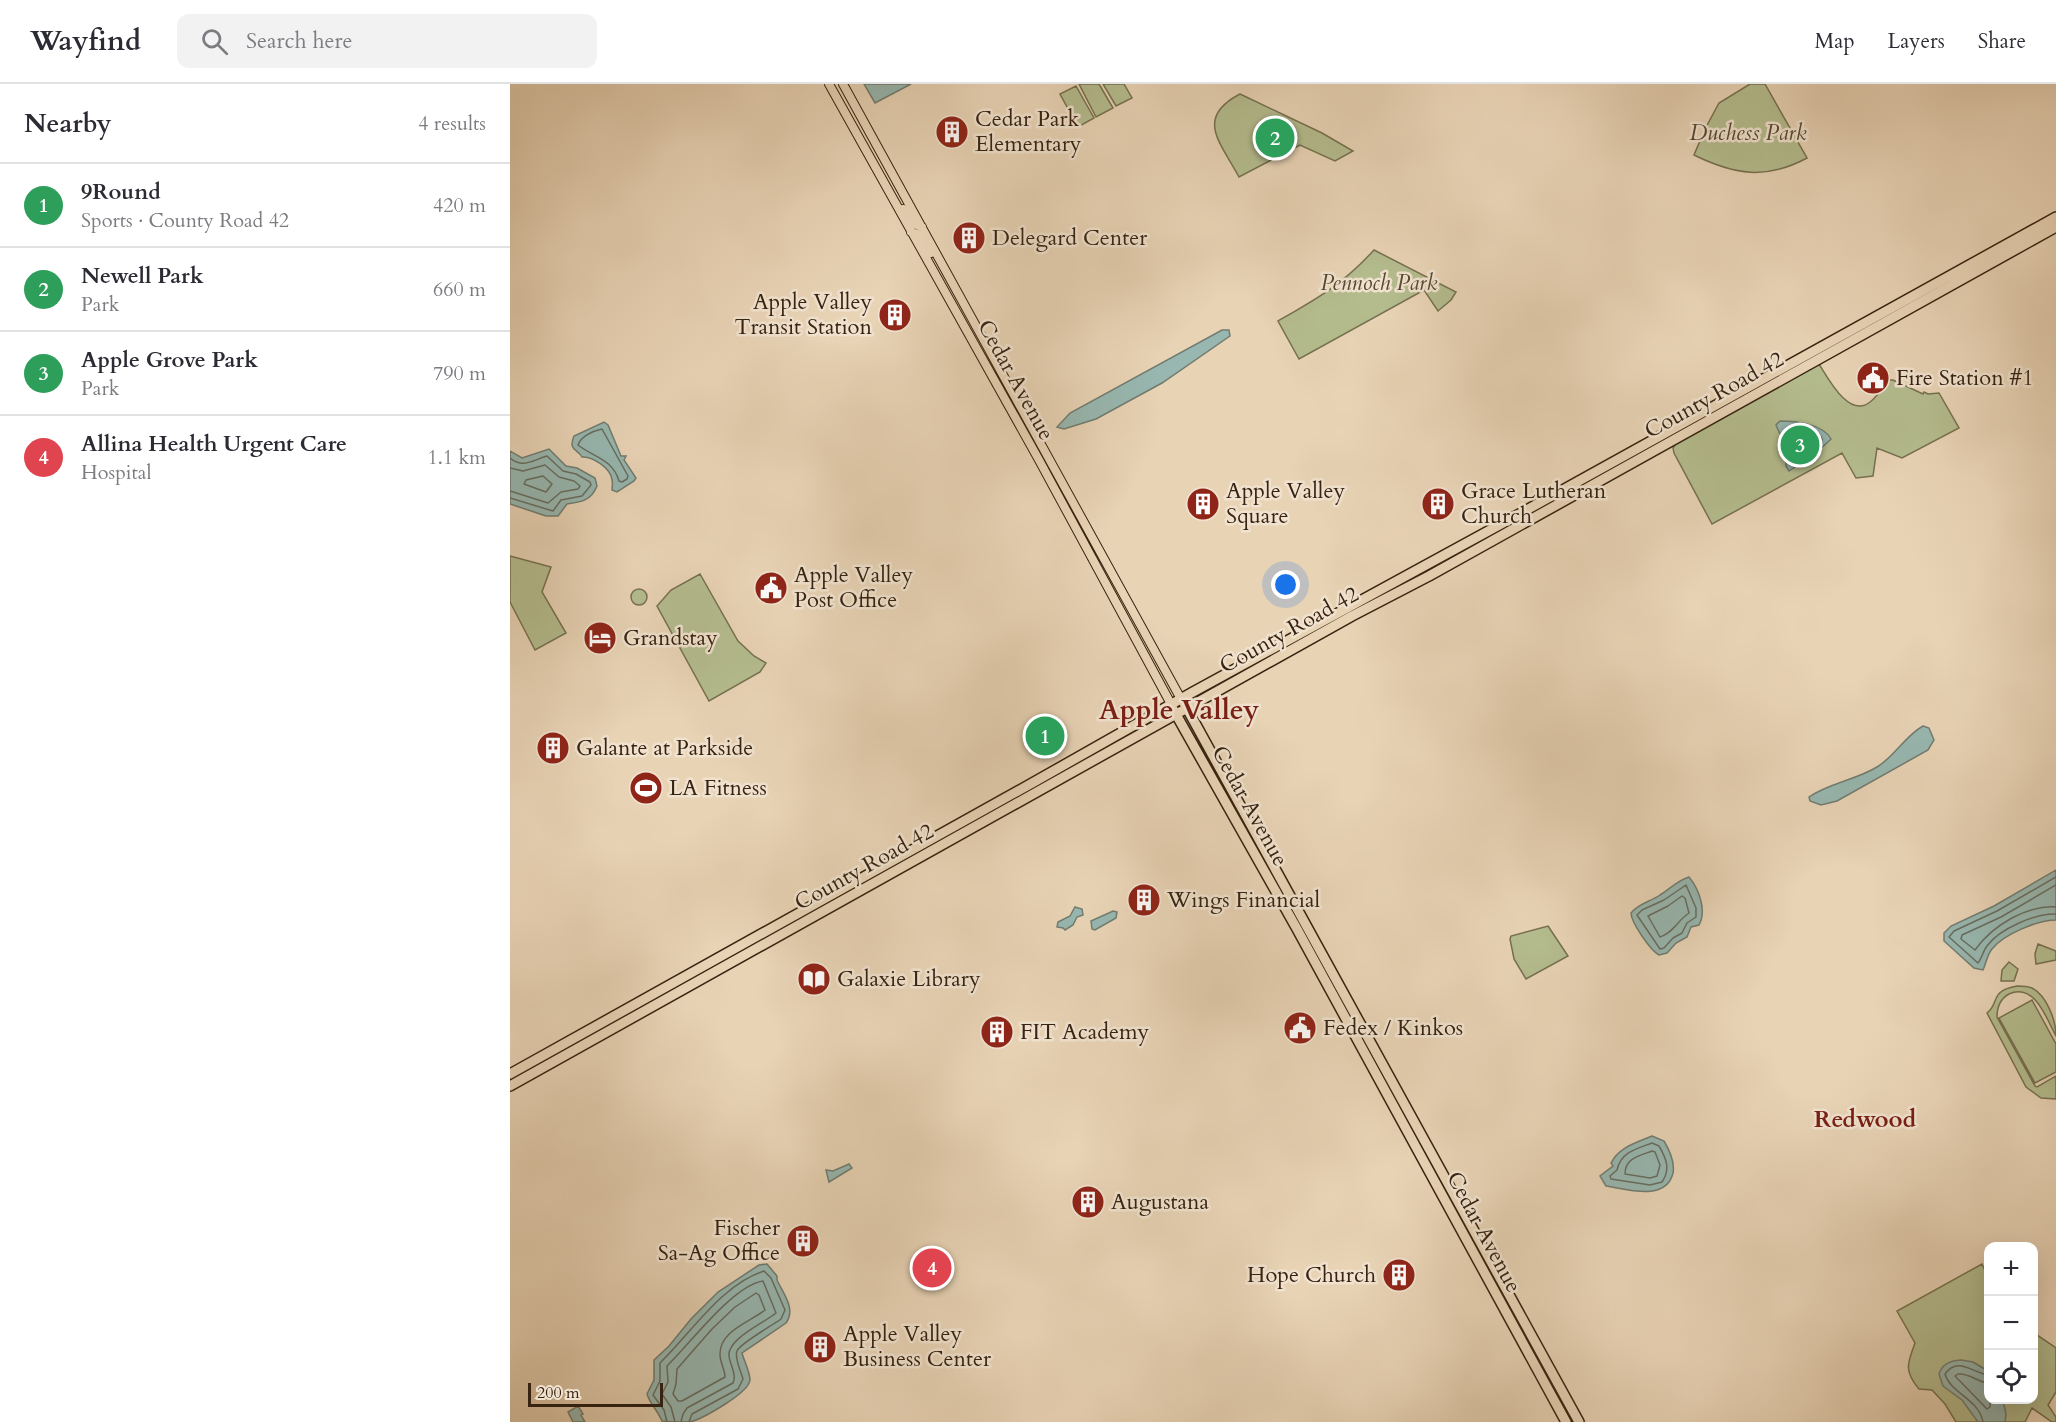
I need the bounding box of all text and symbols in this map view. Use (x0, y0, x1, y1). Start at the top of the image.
search box (177, 14, 597, 68)
text: Wayfind (30, 22, 141, 60)
icon: search (198, 25, 231, 58)
text: Search here (246, 26, 353, 56)
text: Map (1815, 27, 1855, 56)
text: Layers (1888, 27, 1945, 56)
text: Share (1978, 27, 2026, 56)
place label: Cedar Park Elementary (975, 104, 1082, 159)
text: Nearby (24, 106, 112, 141)
text: 4 results (418, 110, 486, 137)
building icon: Cedar Park Elementary (934, 114, 970, 150)
pin: 2 (1256, 116, 1294, 160)
park label: Duchess Park (1689, 118, 1807, 148)
text: 9Round (81, 177, 161, 207)
text: 1 (38, 192, 49, 219)
text: 420 m (433, 192, 486, 219)
text: Sports · County Road 42 (81, 207, 289, 234)
building icon: Delegard Center (951, 220, 987, 256)
place label: Delegard Center (992, 223, 1148, 253)
text: Newell Park (81, 261, 204, 291)
park label: Pennoch Park (1321, 268, 1438, 298)
text: 2 (38, 276, 49, 303)
text: 660 m (433, 276, 486, 303)
place label: Apple Valley Transit Station (734, 287, 872, 342)
text: Park (81, 291, 119, 318)
building icon: Apple Valley Transit Station (877, 297, 913, 333)
street label: Cedar Avenue (971, 314, 1061, 446)
street label: County Road 42 (1639, 344, 1789, 446)
text: Apple Grove Park (81, 345, 258, 375)
text: 3 (38, 360, 49, 387)
text: 790 m (433, 360, 486, 387)
public building icon: Fire Station #1 (1855, 360, 1891, 396)
place label: Fire Station #1 (1896, 363, 2034, 393)
text: Park (81, 375, 119, 402)
pin: 3 (1780, 422, 1820, 468)
text: Allina Health Urgent Care (81, 429, 347, 459)
text: 4 (38, 444, 49, 471)
text: 1.1 km (427, 444, 486, 471)
text: Hospital (81, 459, 152, 486)
place label: Apple Valley Square (1226, 476, 1345, 531)
place label: Grace Lutheran Church (1461, 476, 1607, 531)
building icon: Apple Valley Square (1185, 486, 1221, 522)
building icon: Grace Lutheran Church (1420, 486, 1456, 522)
place label: Apple Valley Post Office (794, 560, 913, 615)
public building icon: Apple Valley Post Office (753, 570, 789, 606)
your location (1271, 570, 1300, 599)
street label: County Road 42 (1214, 579, 1364, 681)
hotel icon: Grandstay (582, 620, 618, 656)
place label: Grandstay (623, 623, 718, 653)
district label: Apple Valley (1099, 691, 1259, 729)
pin: 1 (1026, 714, 1064, 758)
building icon: Galante at Parkside (535, 730, 571, 766)
place label: Galante at Parkside (576, 733, 753, 763)
street label: Cedar Avenue (1205, 740, 1295, 872)
sports icon: LA Fitness (628, 770, 664, 806)
place label: LA Fitness (669, 773, 767, 803)
street label: County Road 42 (789, 816, 939, 918)
building icon: Wings Financial (1126, 882, 1162, 918)
place label: Wings Financial (1166, 885, 1321, 915)
library icon: Galaxie Library (796, 961, 832, 997)
place label: Galaxie Library (837, 964, 981, 994)
public building icon: Fedex / Kinkos (1282, 1010, 1318, 1046)
place label: Fedex / Kinkos (1323, 1013, 1463, 1043)
building icon: FIT Academy (979, 1014, 1015, 1050)
place label: FIT Academy (1020, 1017, 1150, 1047)
district label: Redwood (1814, 1103, 1917, 1136)
street label: Cedar Avenue (1439, 1166, 1529, 1298)
building icon: Augustana (1070, 1184, 1106, 1220)
place label: Augustana (1111, 1187, 1209, 1217)
place label: Fischer Sa-Ag Office (658, 1213, 781, 1268)
building icon: Fischer Sa-Ag Office (785, 1223, 821, 1259)
map controls (1984, 1242, 2038, 1404)
button: + (1984, 1242, 2038, 1296)
pin: 4 (912, 1246, 952, 1290)
building icon: Hope Church (1381, 1257, 1417, 1293)
place label: Hope Church (1247, 1260, 1376, 1290)
button: − (1984, 1296, 2038, 1350)
place label: Apple Valley Business Center (843, 1319, 992, 1374)
building icon: Apple Valley Business Center (802, 1329, 838, 1365)
button: locate (1984, 1350, 2038, 1404)
scale bar (528, 1380, 663, 1408)
text: 200 m (537, 1382, 579, 1404)

